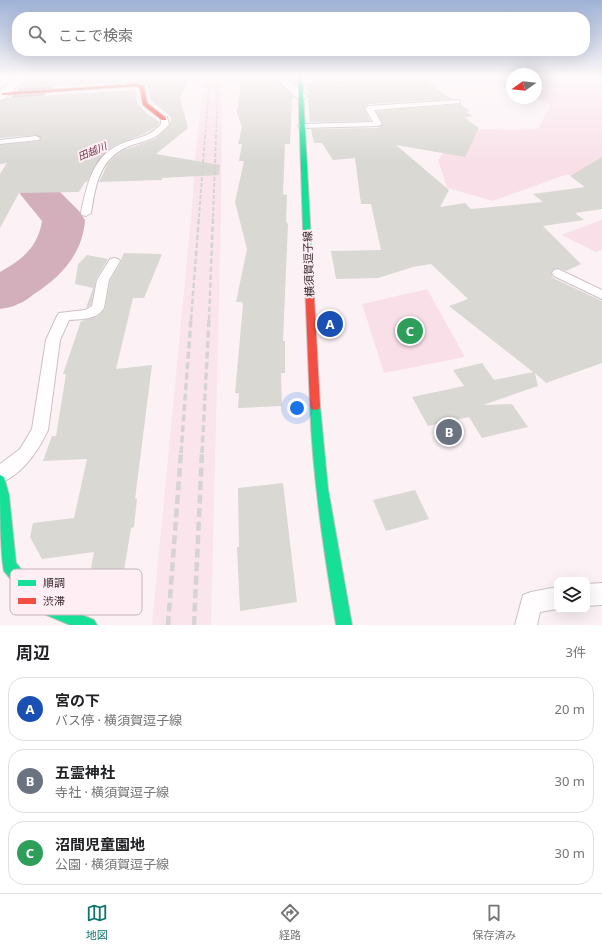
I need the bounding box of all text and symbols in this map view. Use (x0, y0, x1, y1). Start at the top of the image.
search box (12, 12, 590, 56)
icon: search (26, 23, 48, 45)
text: ここで検索 (58, 25, 133, 45)
north arrow (506, 68, 542, 104)
water label: 田越川 (75, 138, 109, 163)
street label: 横須賀逗子線 (299, 231, 317, 297)
pin: A (317, 309, 343, 339)
pin: C (397, 316, 423, 346)
your location (287, 398, 307, 418)
pin: B (436, 417, 462, 447)
legend (10, 569, 142, 615)
text: 順調 (43, 575, 65, 590)
map controls (554, 577, 590, 613)
button: layers (554, 577, 590, 613)
text: 渋滞 (43, 593, 65, 608)
text: 周辺 (16, 641, 50, 664)
text: 3件 (566, 643, 586, 661)
text: 宮の下 (55, 690, 100, 710)
text: A (26, 700, 35, 718)
text: 20 m (555, 700, 585, 718)
text: バス停 · 横須賀逗子線 (55, 711, 182, 729)
text: 五霊神社 (55, 762, 115, 782)
text: B (26, 772, 34, 790)
text: 30 m (555, 772, 585, 790)
text: 寺社 · 横須賀逗子線 (55, 783, 169, 801)
text: 沼間児童園地 (55, 834, 145, 854)
text: C (26, 844, 34, 862)
text: 30 m (555, 844, 585, 862)
text: 公園 · 横須賀逗子線 (55, 855, 169, 873)
tab: 地図 (86, 902, 108, 942)
tab: 経路 (279, 902, 301, 942)
tab: 保存済み (472, 902, 516, 942)

